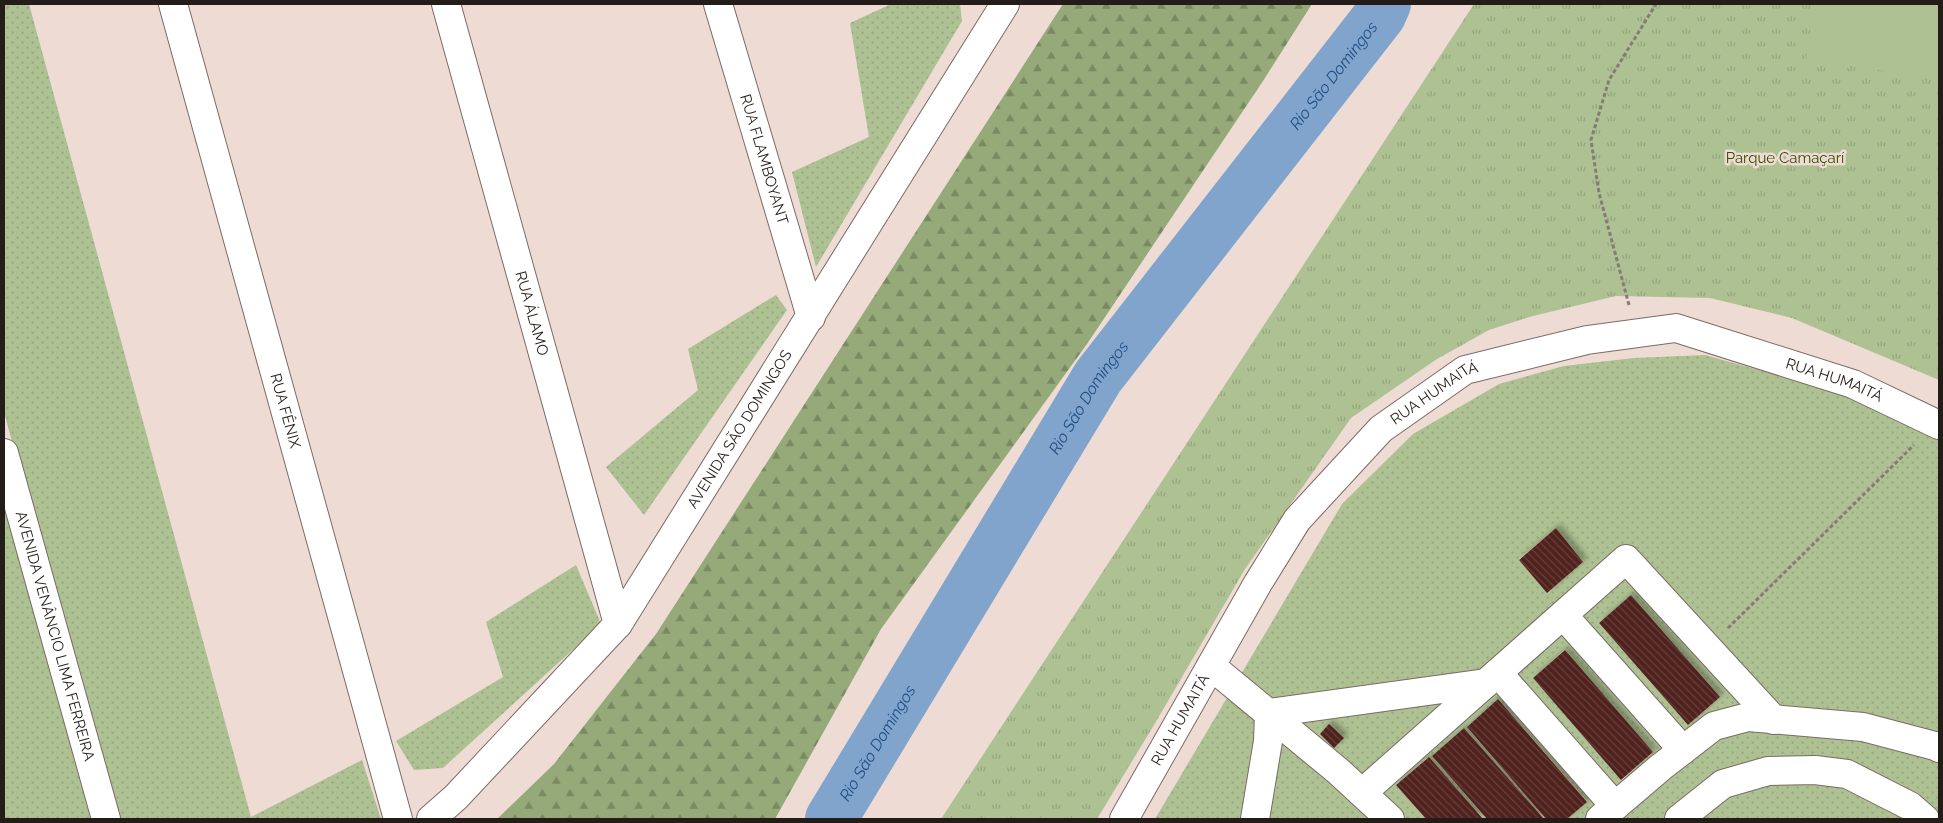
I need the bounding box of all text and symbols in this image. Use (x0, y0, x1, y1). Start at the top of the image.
water label: Rio São Domingos (1286, 17, 1382, 133)
street label: RUA FLAMBOYANT (736, 92, 792, 227)
park label: Parque Camaçarí (1726, 149, 1845, 167)
street label: RUA ÁLAMO (511, 269, 552, 358)
water label: Rio São Domingos (1045, 337, 1133, 458)
street label: AVENIDA SÃO DOMINGOS (683, 347, 796, 512)
street label: RUA HUMAITÁ (1784, 354, 1886, 406)
street label: RUA HUMAITÁ (1387, 358, 1480, 428)
street label: RUA FÊNIX (266, 371, 304, 451)
street label: AVENIDA VENÂNCIO LIMA FERREIRA (12, 509, 98, 763)
street label: RUA HUMAITÁ (1147, 671, 1213, 769)
water label: Rio São Domingos (835, 681, 920, 804)

